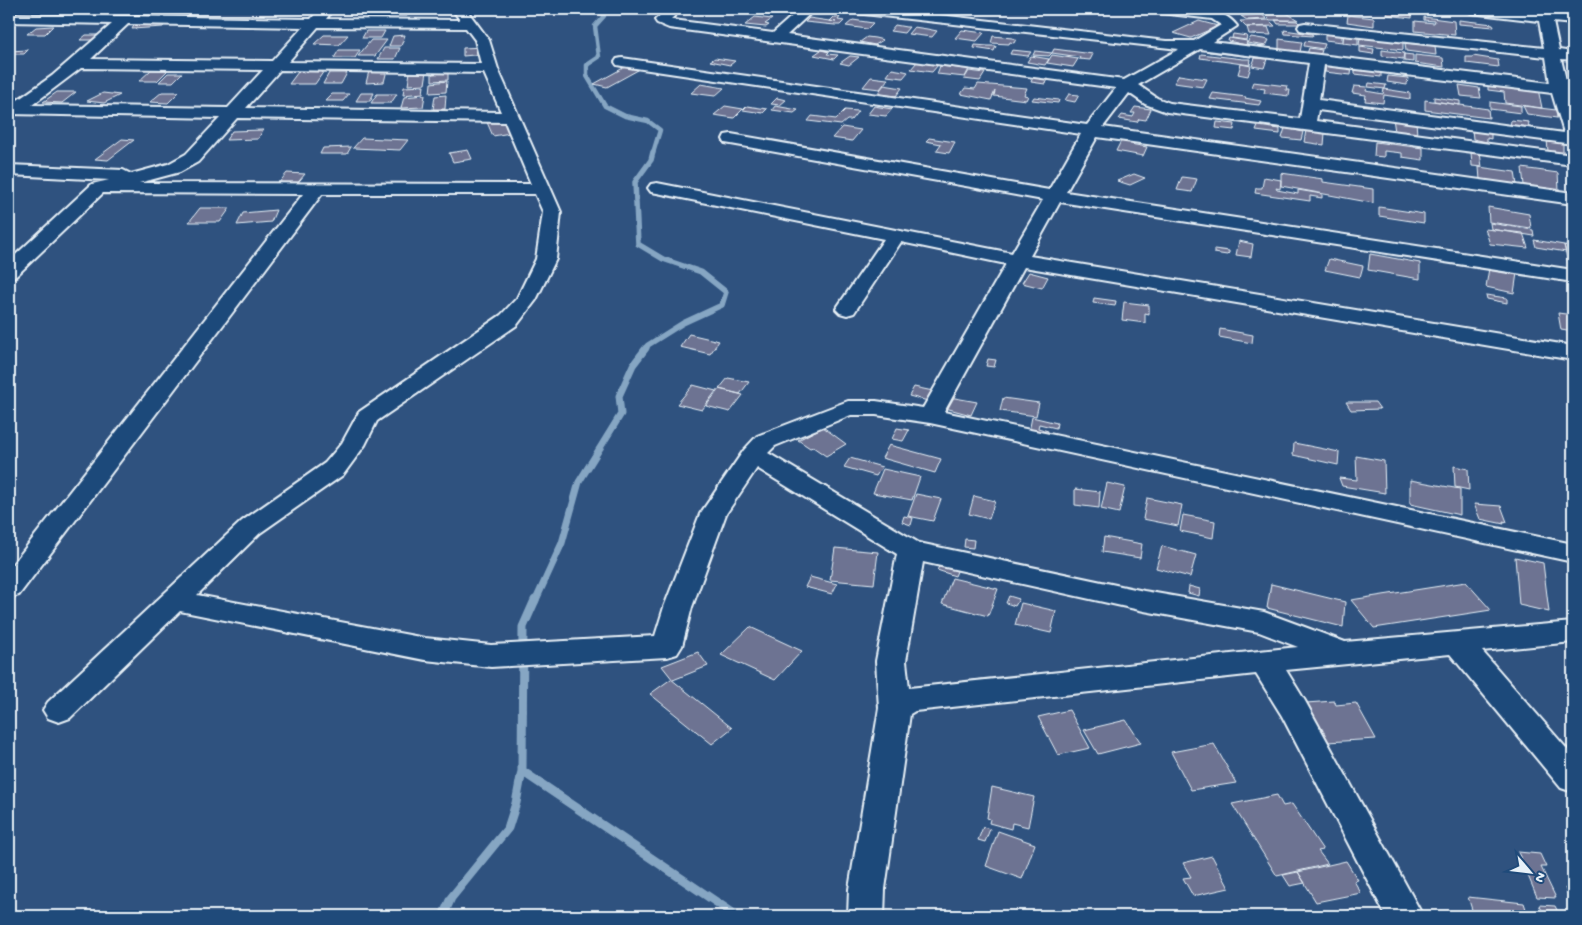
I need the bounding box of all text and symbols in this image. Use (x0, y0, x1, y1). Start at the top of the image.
north arrow (1504, 848, 1554, 898)
text: N (1530, 869, 1549, 885)

